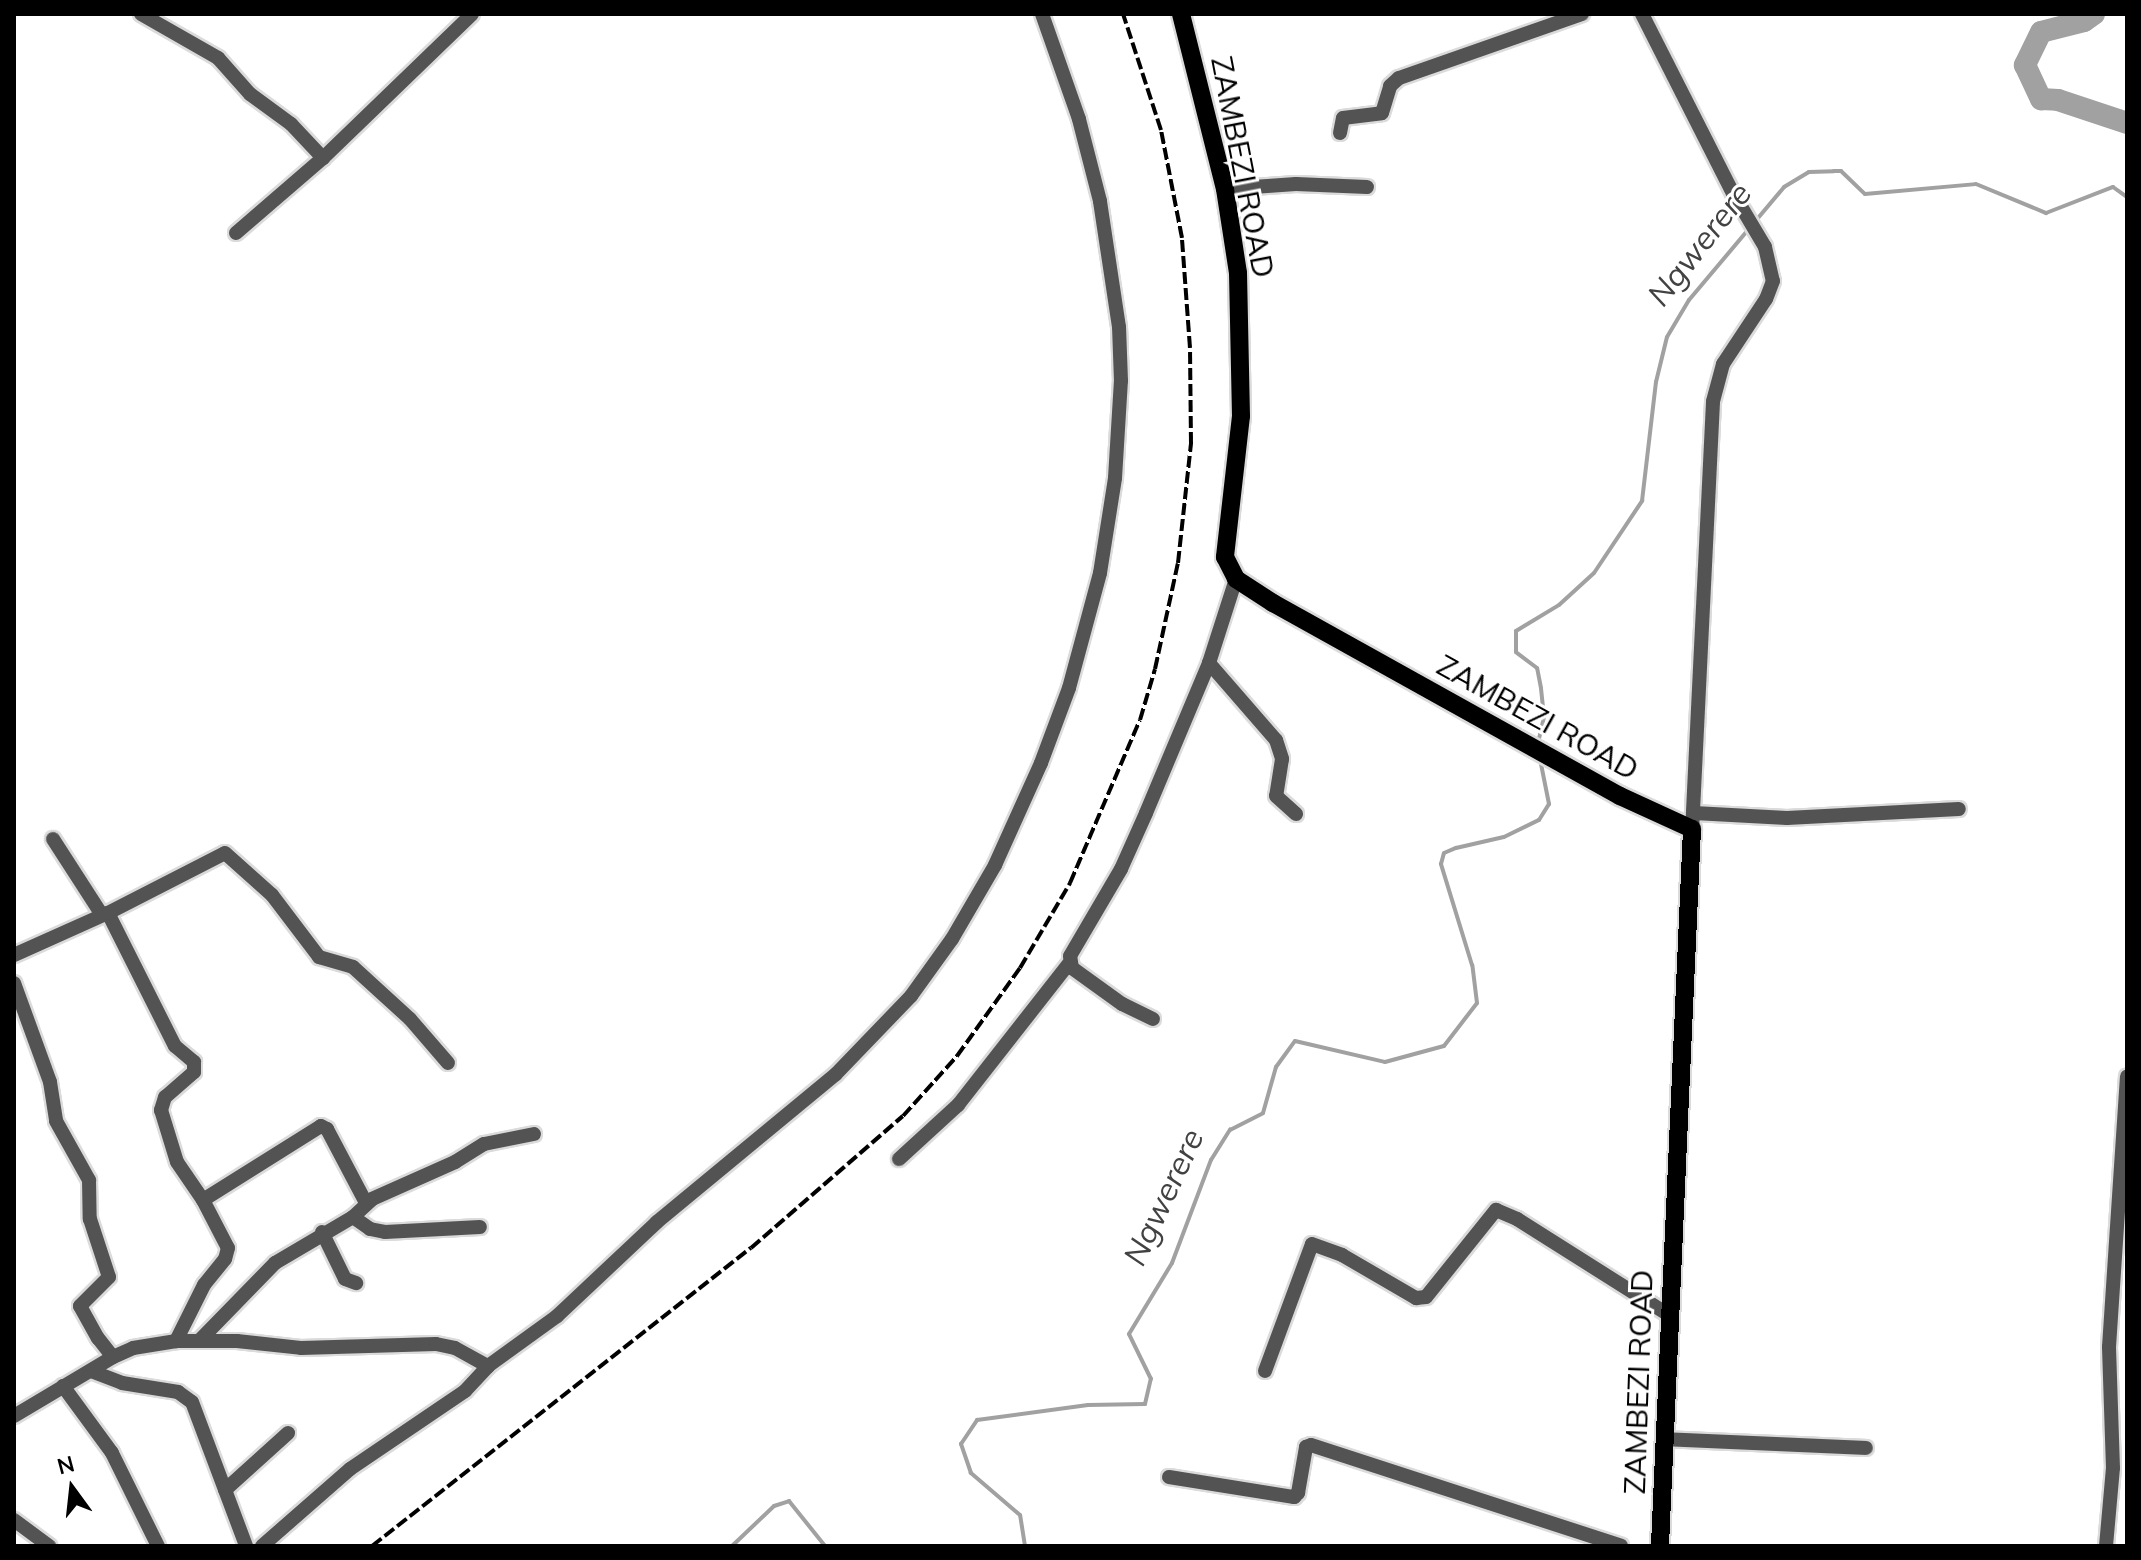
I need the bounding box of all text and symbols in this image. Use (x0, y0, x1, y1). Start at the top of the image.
street label: ZAMBEZI ROAD (1204, 53, 1282, 281)
water label: Ngwerere (1639, 175, 1759, 313)
street label: ZAMBEZI ROAD (1431, 647, 1645, 787)
water label: Ngwerere (1115, 1123, 1211, 1271)
street label: ZAMBEZI ROAD (1616, 1269, 1660, 1495)
north arrow (32, 1448, 112, 1528)
text: N (54, 1449, 77, 1480)

